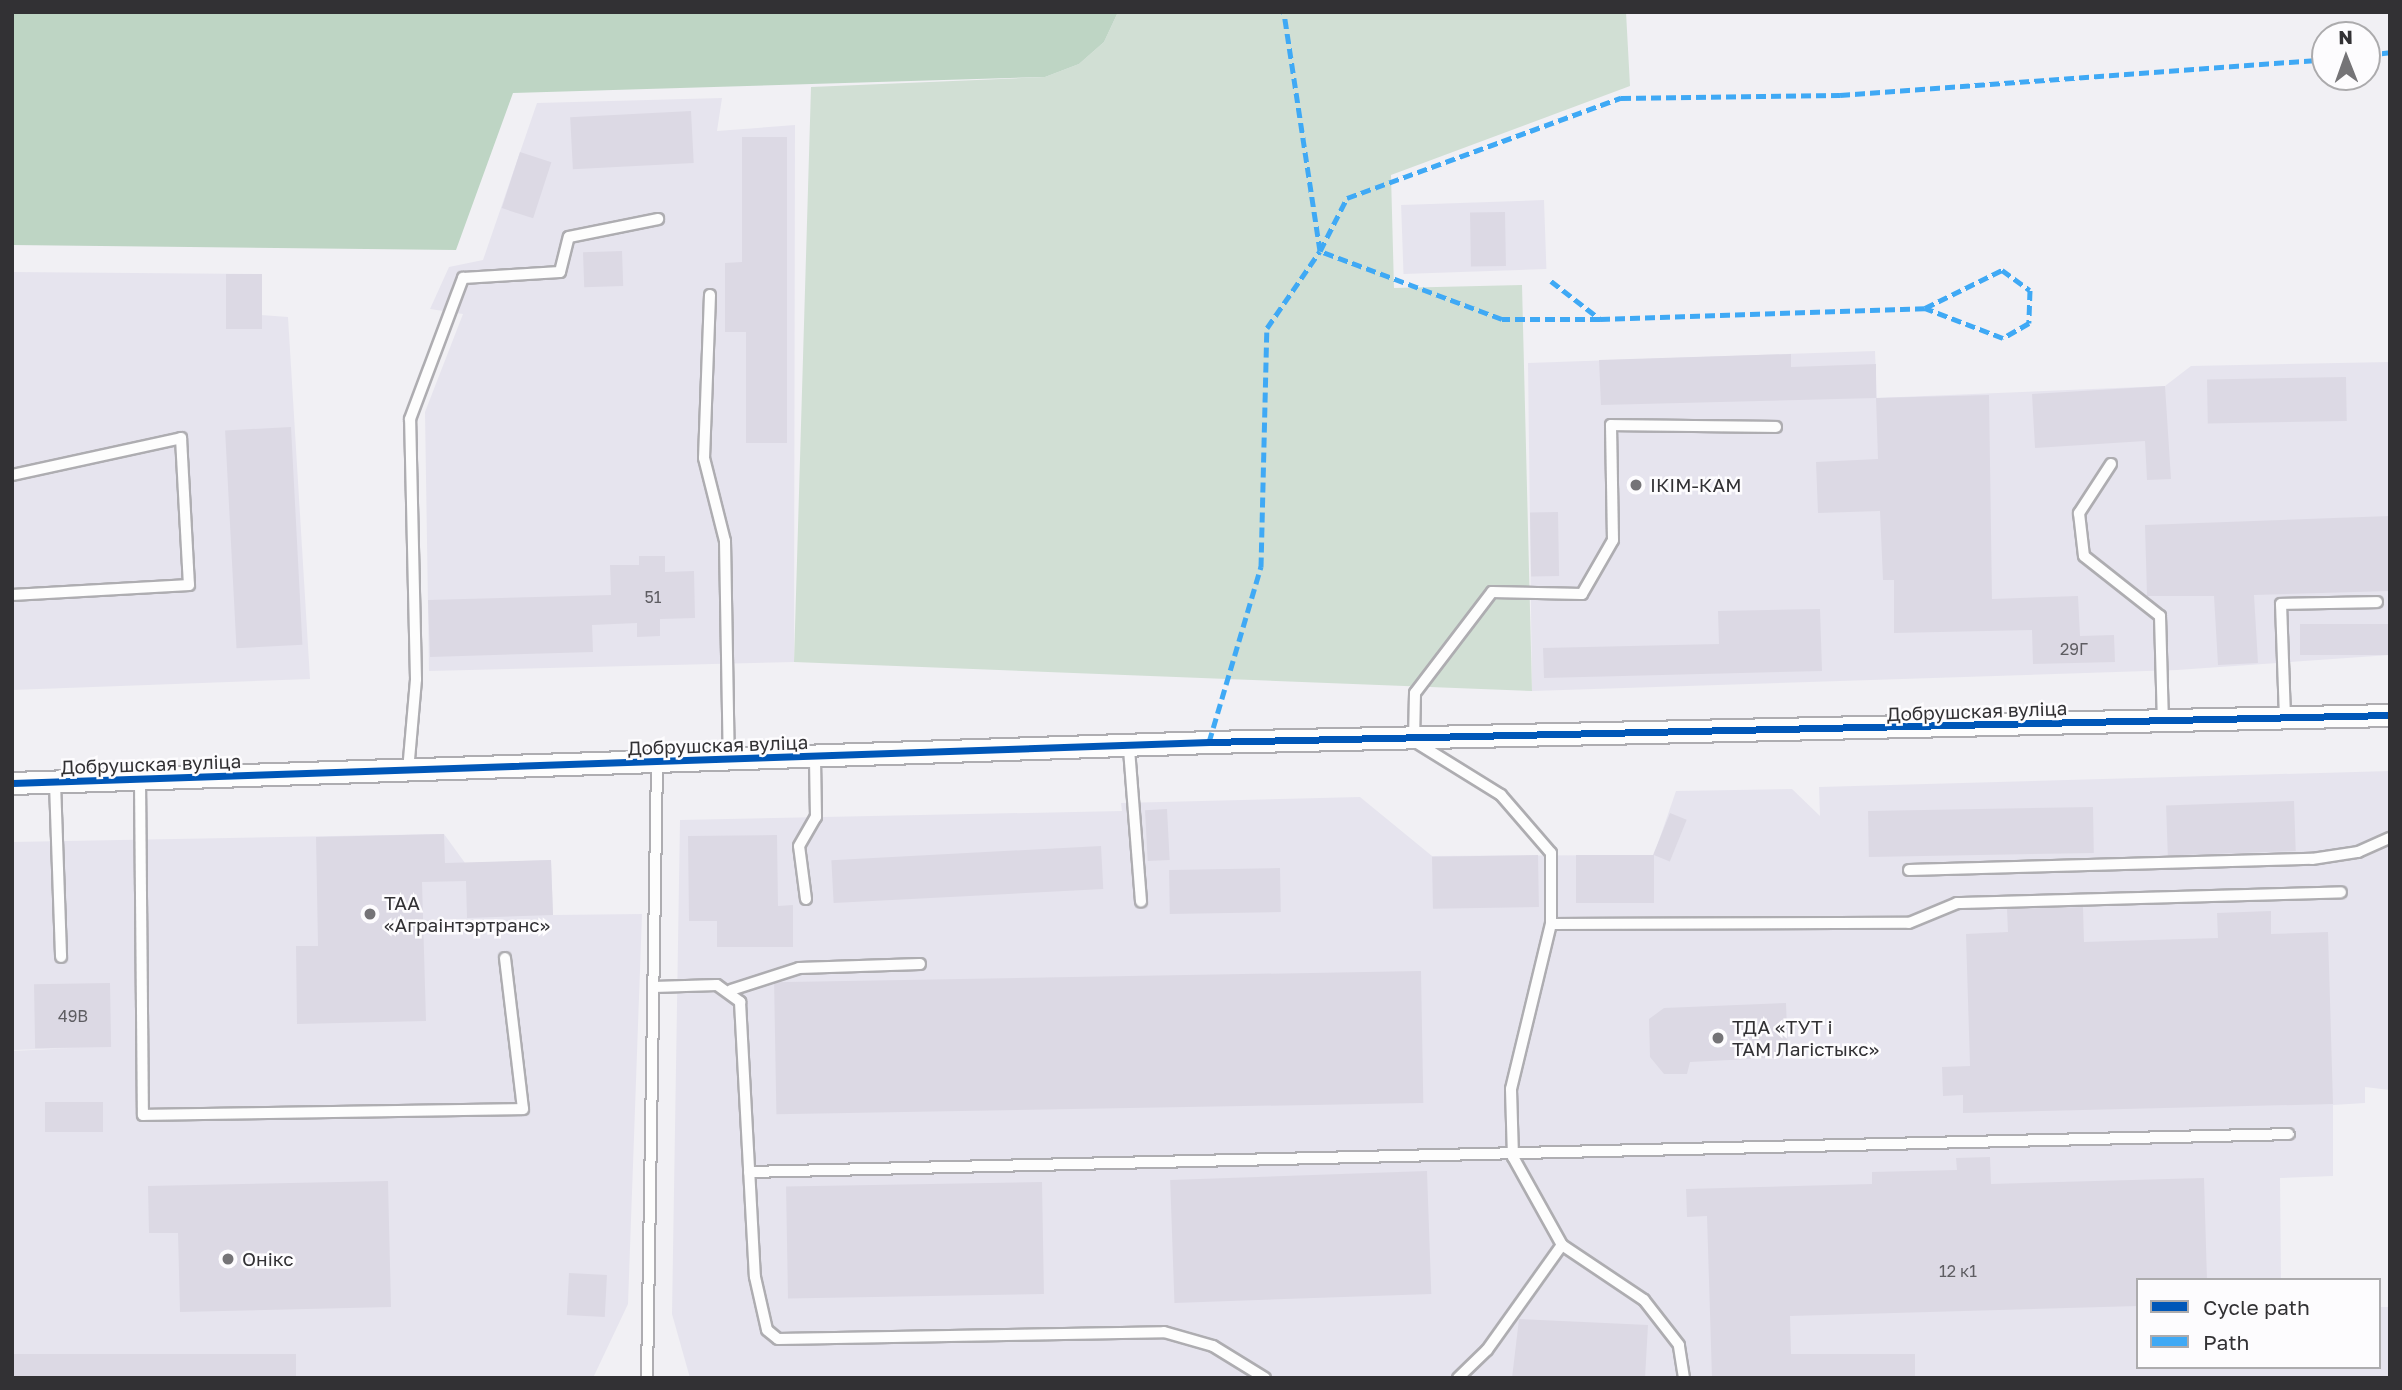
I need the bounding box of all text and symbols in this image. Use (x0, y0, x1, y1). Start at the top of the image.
north arrow (2311, 21, 2381, 91)
text: N (2338, 25, 2353, 48)
place label: ІКІМ-КАМ (1650, 474, 1742, 496)
marker: ІКІМ-КАМ (1628, 477, 1644, 493)
house number: 51 (644, 587, 662, 607)
house number: 29Г (2060, 639, 2088, 659)
street label: Добрушская вуліца (1886, 696, 2068, 726)
street label: Добрушская вуліца (627, 730, 809, 760)
street label: Добрушская вуліца (60, 749, 242, 779)
place label: ТАА «Аграінтэртранс» (384, 892, 550, 936)
marker: ТАА «Аграінтэртранс» (362, 906, 378, 922)
house number: 49В (58, 1006, 88, 1026)
place label: ТДА «ТУТ і ТАМ Лагістыкс» (1732, 1016, 1879, 1060)
marker: ТДА «ТУТ і ТАМ Лагістыкс» (1710, 1030, 1726, 1046)
place label: Онікс (242, 1248, 294, 1270)
marker: Онікс (220, 1251, 236, 1267)
house number: 12 к1 (1939, 1261, 1977, 1281)
legend (2136, 1278, 2381, 1369)
text: Cycle path (2203, 1294, 2310, 1320)
text: Path (2203, 1329, 2250, 1355)

